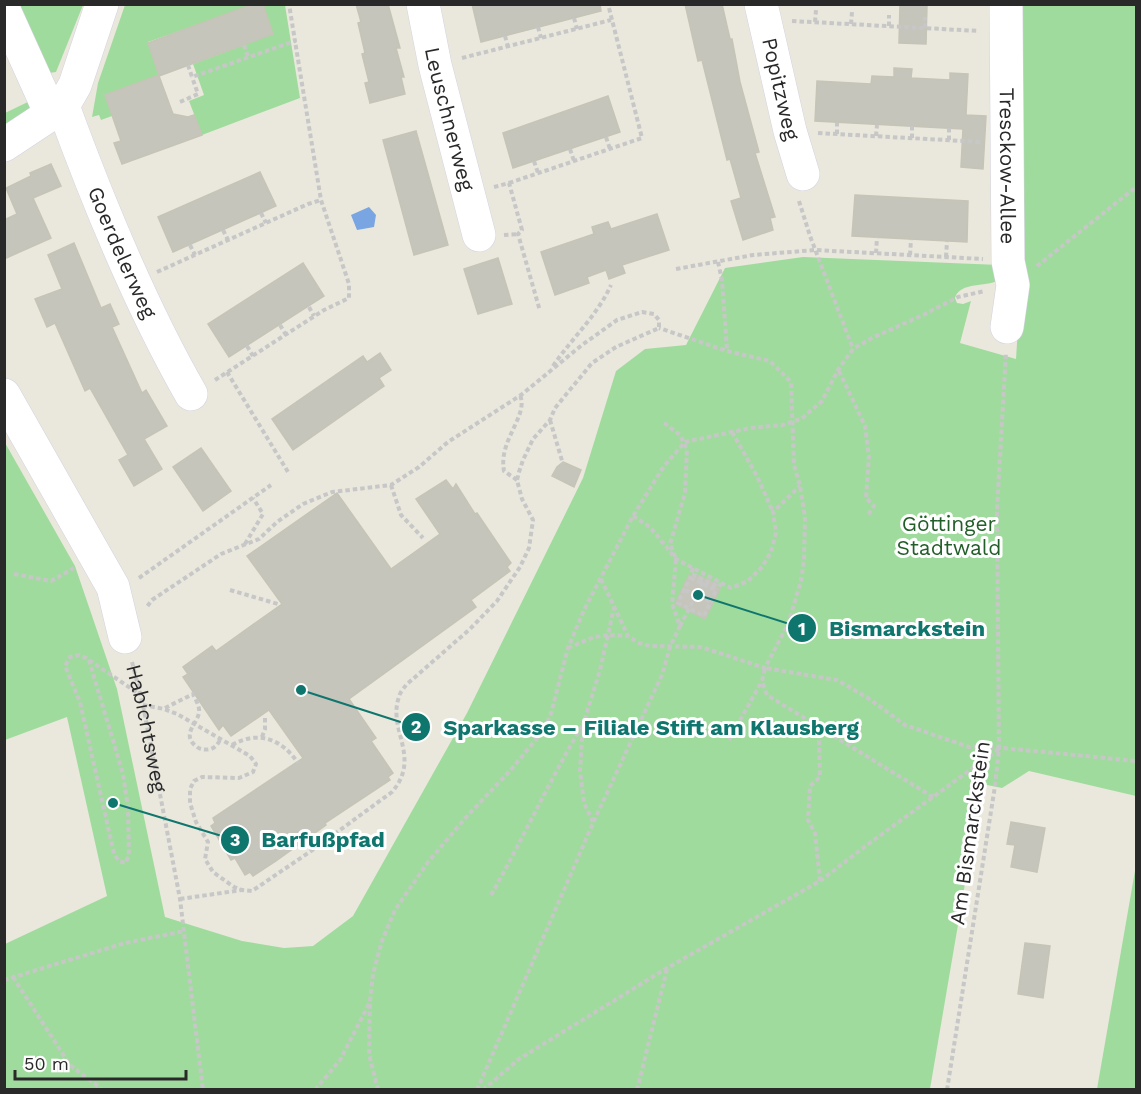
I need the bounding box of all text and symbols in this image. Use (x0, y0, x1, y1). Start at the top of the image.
street label: Popitzweg (757, 35, 805, 144)
street label: Leuschnerweg (420, 45, 480, 194)
street label: Tresckow-Allee (995, 88, 1021, 244)
street label: Goerdelerweg (83, 183, 163, 323)
park label: Göttinger Stadtwald (897, 511, 1001, 560)
callout: Bismarckstein (787, 608, 997, 648)
text: Bismarckstein (829, 616, 985, 641)
text: 1 (798, 618, 806, 639)
street label: Habichtsweg (121, 662, 173, 795)
callout: Sparkasse – Filiale Stift am Klausberg (401, 707, 870, 747)
text: Sparkasse – Filiale Stift am Klausberg (443, 715, 860, 740)
text: 2 (411, 716, 421, 737)
street label: Am Bismarckstein (944, 739, 995, 927)
callout: Barfußpfad (220, 820, 397, 860)
text: Barfußpfad (261, 827, 385, 852)
text: 3 (230, 829, 240, 850)
scale bar (15, 1043, 186, 1081)
text: 50 m (24, 1053, 69, 1074)

